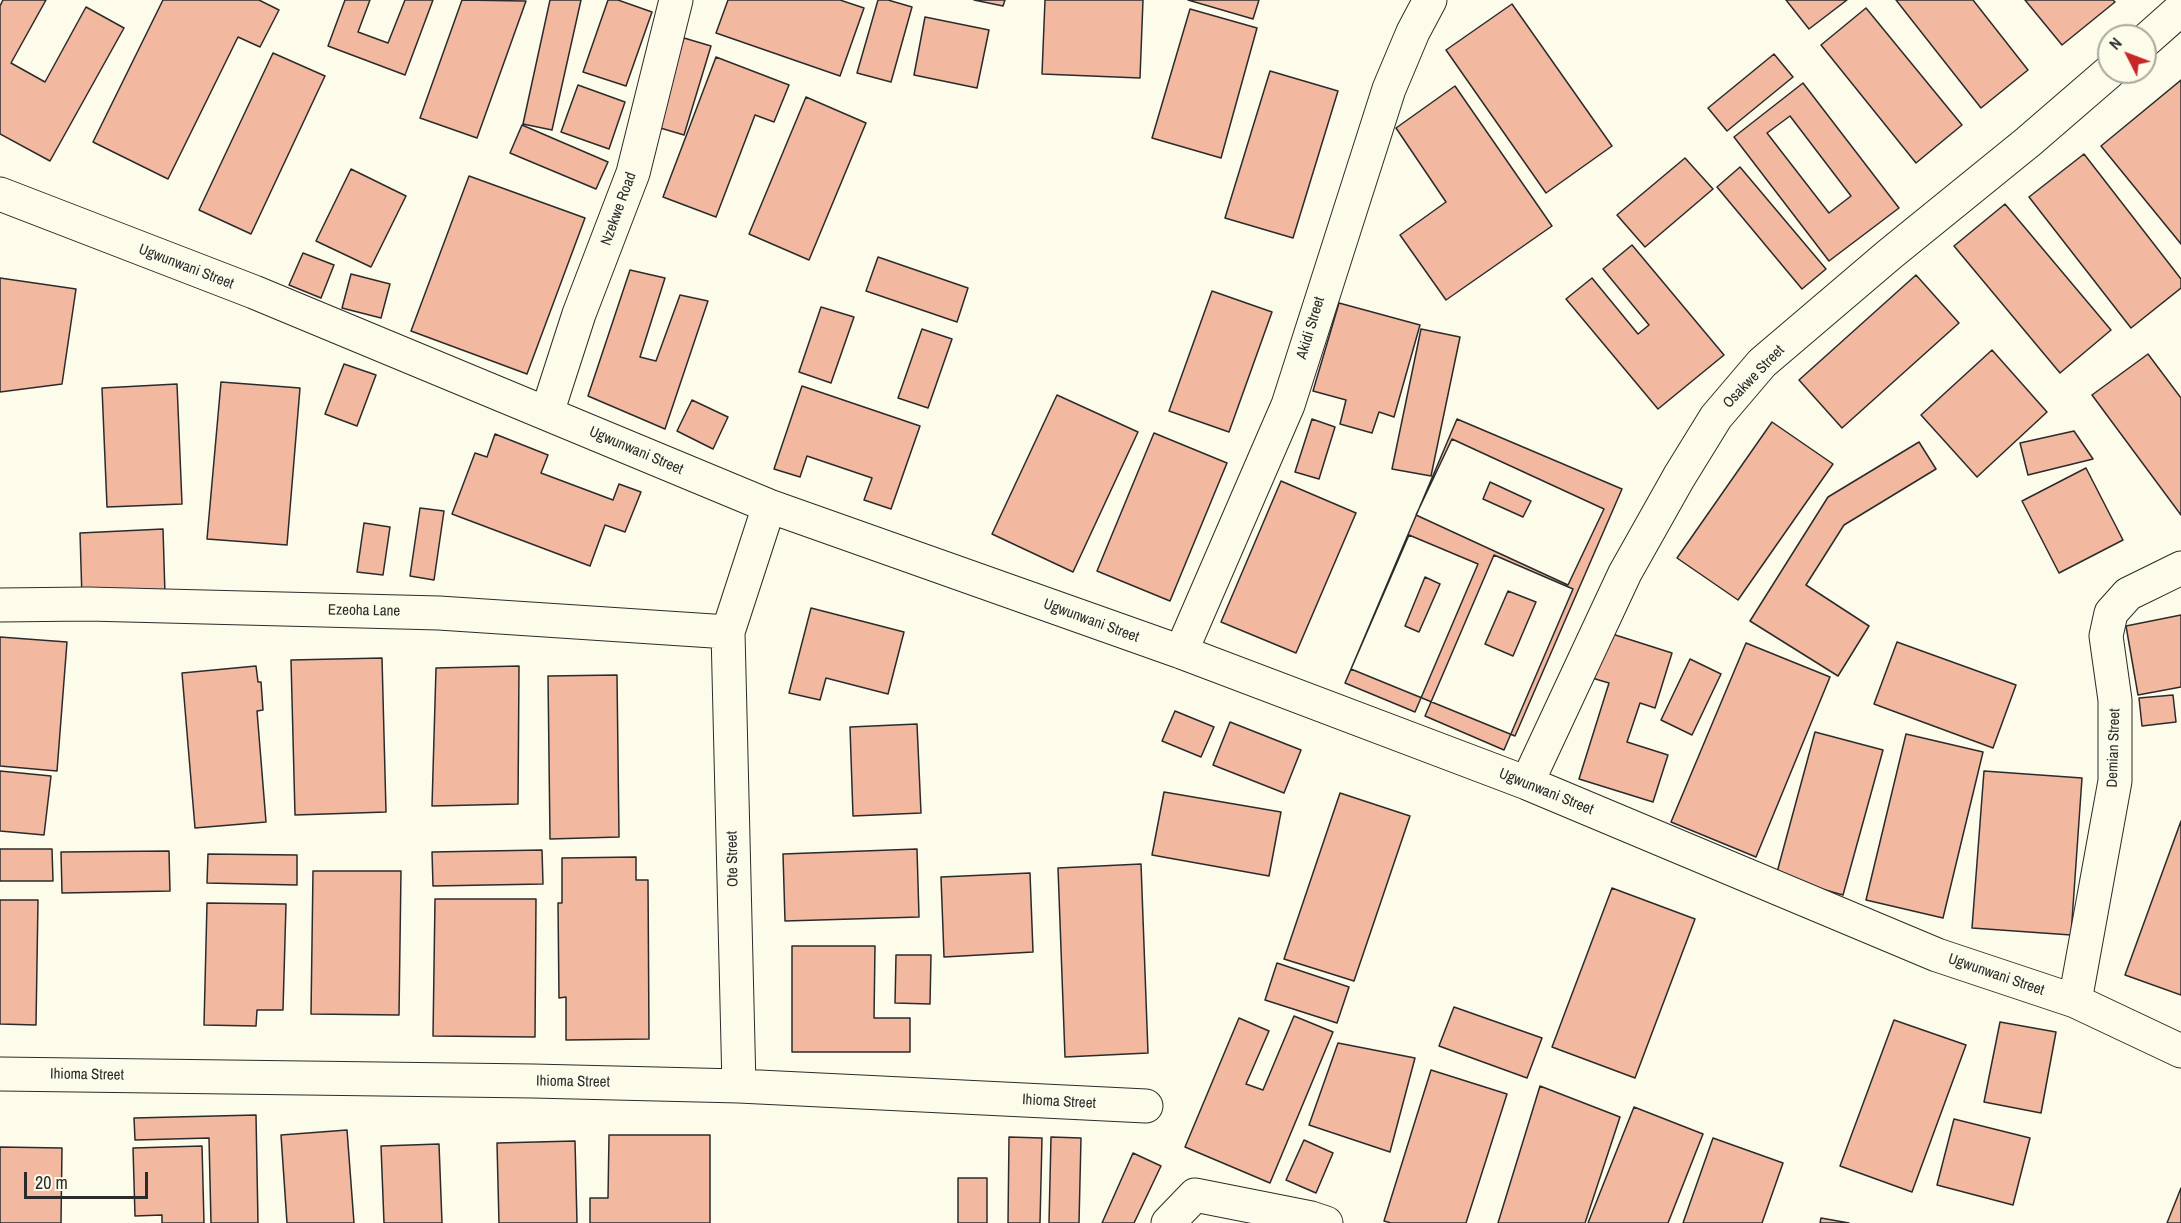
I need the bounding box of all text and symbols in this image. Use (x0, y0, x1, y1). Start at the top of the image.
north arrow (2097, 24, 2157, 84)
text: N (2104, 32, 2126, 54)
street label: Nzekwe Road (597, 170, 641, 248)
street label: Ugwunwani Street (136, 241, 236, 293)
street label: Akidi Street (1293, 295, 1329, 361)
street label: Osakwe Street (1720, 342, 1788, 412)
street label: Ugwunwani Street (586, 423, 686, 479)
street label: Ugwunwani Street (1041, 595, 1141, 647)
street label: Ezeoha Lane (328, 601, 400, 621)
street label: Demian Street (2104, 708, 2124, 788)
street label: Ugwunwani Street (1496, 765, 1596, 819)
street label: Ote Street (724, 831, 742, 887)
street label: Ugwunwani Street (1946, 950, 2046, 1000)
street label: Ihioma Street (50, 1065, 124, 1085)
street label: Ihioma Street (536, 1072, 610, 1092)
street label: Ihioma Street (1022, 1091, 1096, 1113)
scale bar (27, 1160, 152, 1198)
text: 20 m (35, 1170, 68, 1195)

